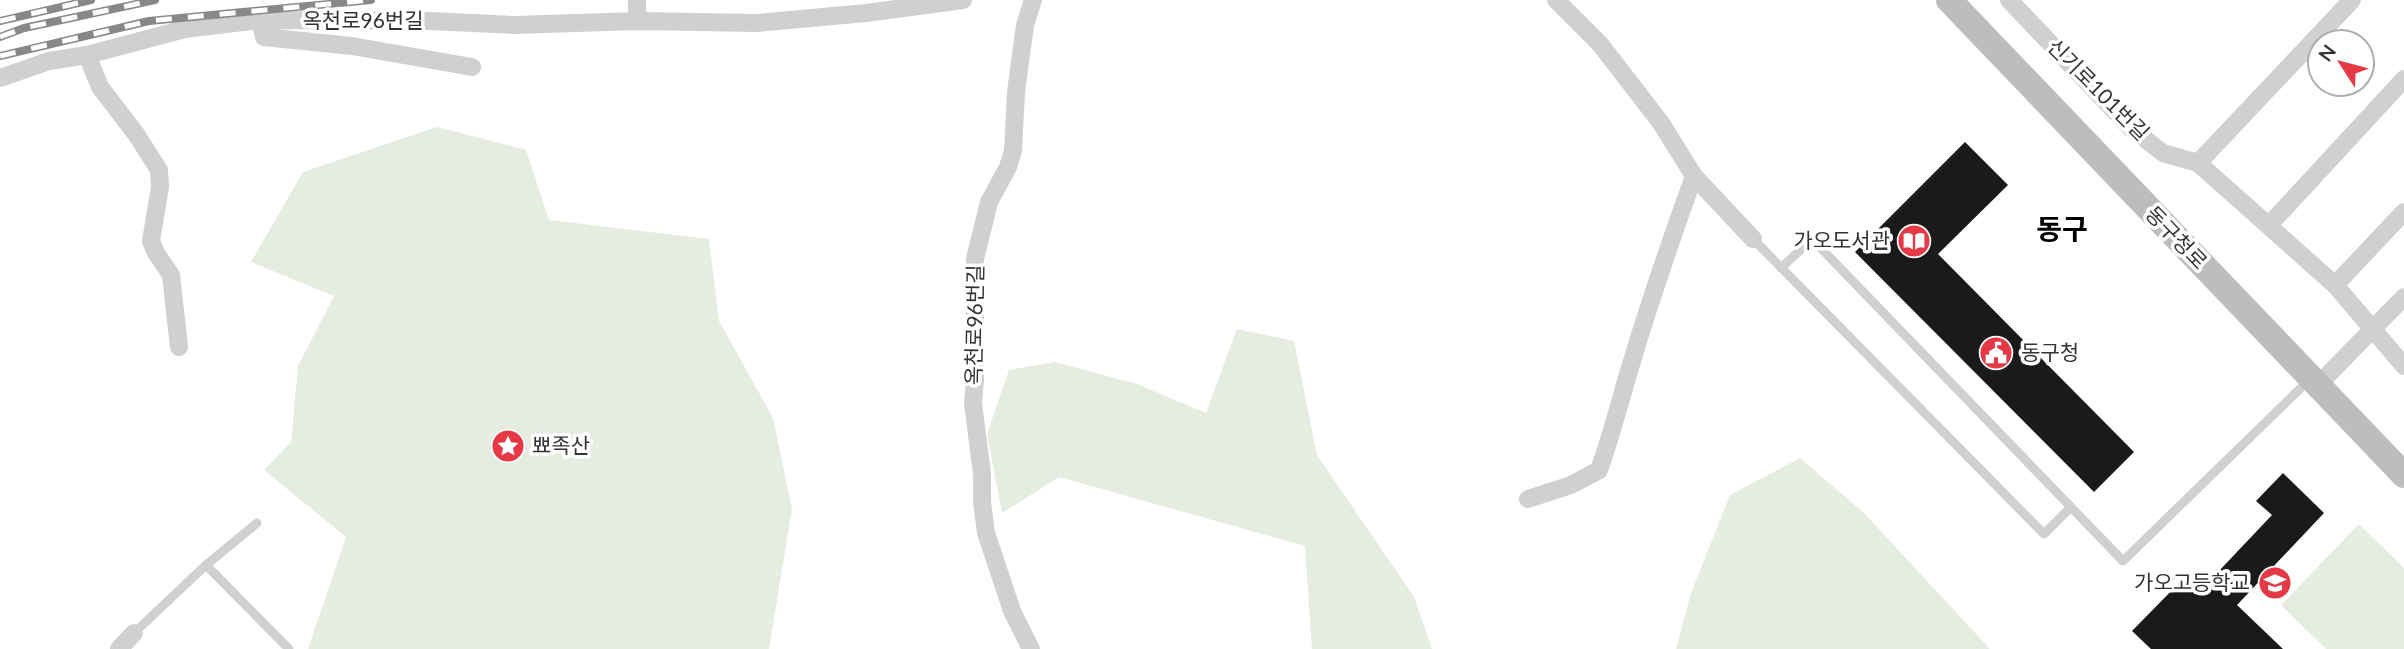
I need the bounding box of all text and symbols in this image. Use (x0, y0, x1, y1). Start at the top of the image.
street label: 옥천로96번길 (303, 7, 423, 32)
north arrow (2306, 28, 2376, 98)
street label: 신기로101번길 (2043, 33, 2155, 145)
text: N (2313, 40, 2340, 65)
street label: 동구청로 (2141, 200, 2213, 273)
district label: 동구 (2036, 211, 2088, 245)
library icon: 가오도서관 (1895, 222, 1933, 260)
place label: 가오도서관 (1793, 227, 1890, 252)
street label: 옥천로96번길 (960, 264, 987, 386)
public building icon: 동구청 (1977, 334, 2015, 372)
place label: 동구청 (2021, 339, 2079, 364)
place icon: 뾰족산 (489, 427, 527, 465)
place label: 뾰족산 (532, 432, 590, 457)
school or university icon: 가오고등학교 (2256, 564, 2294, 602)
place label: 가오고등학교 (2134, 569, 2250, 594)

